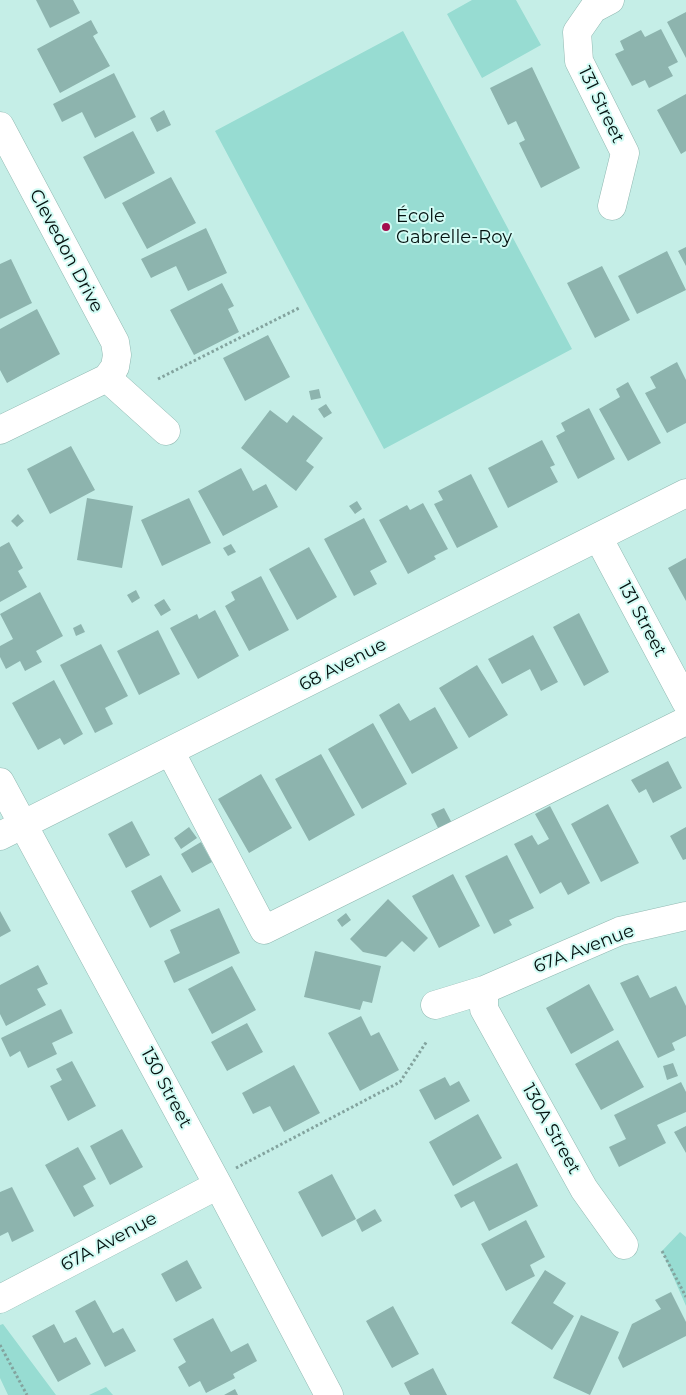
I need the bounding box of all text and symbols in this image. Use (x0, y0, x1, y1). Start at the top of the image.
street label: 131 Street (573, 63, 629, 147)
street label: Clevedon Drive (24, 186, 108, 316)
place label: École Gabrelle-Roy (396, 206, 512, 248)
marker: École Gabrelle-Roy (380, 221, 392, 233)
street label: 131 Street (613, 578, 671, 660)
street label: 68 Avenue (296, 634, 390, 696)
street label: 67A Avenue (531, 920, 637, 978)
street label: 130 Street (136, 1044, 196, 1132)
street label: 130A Street (517, 1080, 585, 1178)
street label: 67A Avenue (57, 1208, 161, 1276)

